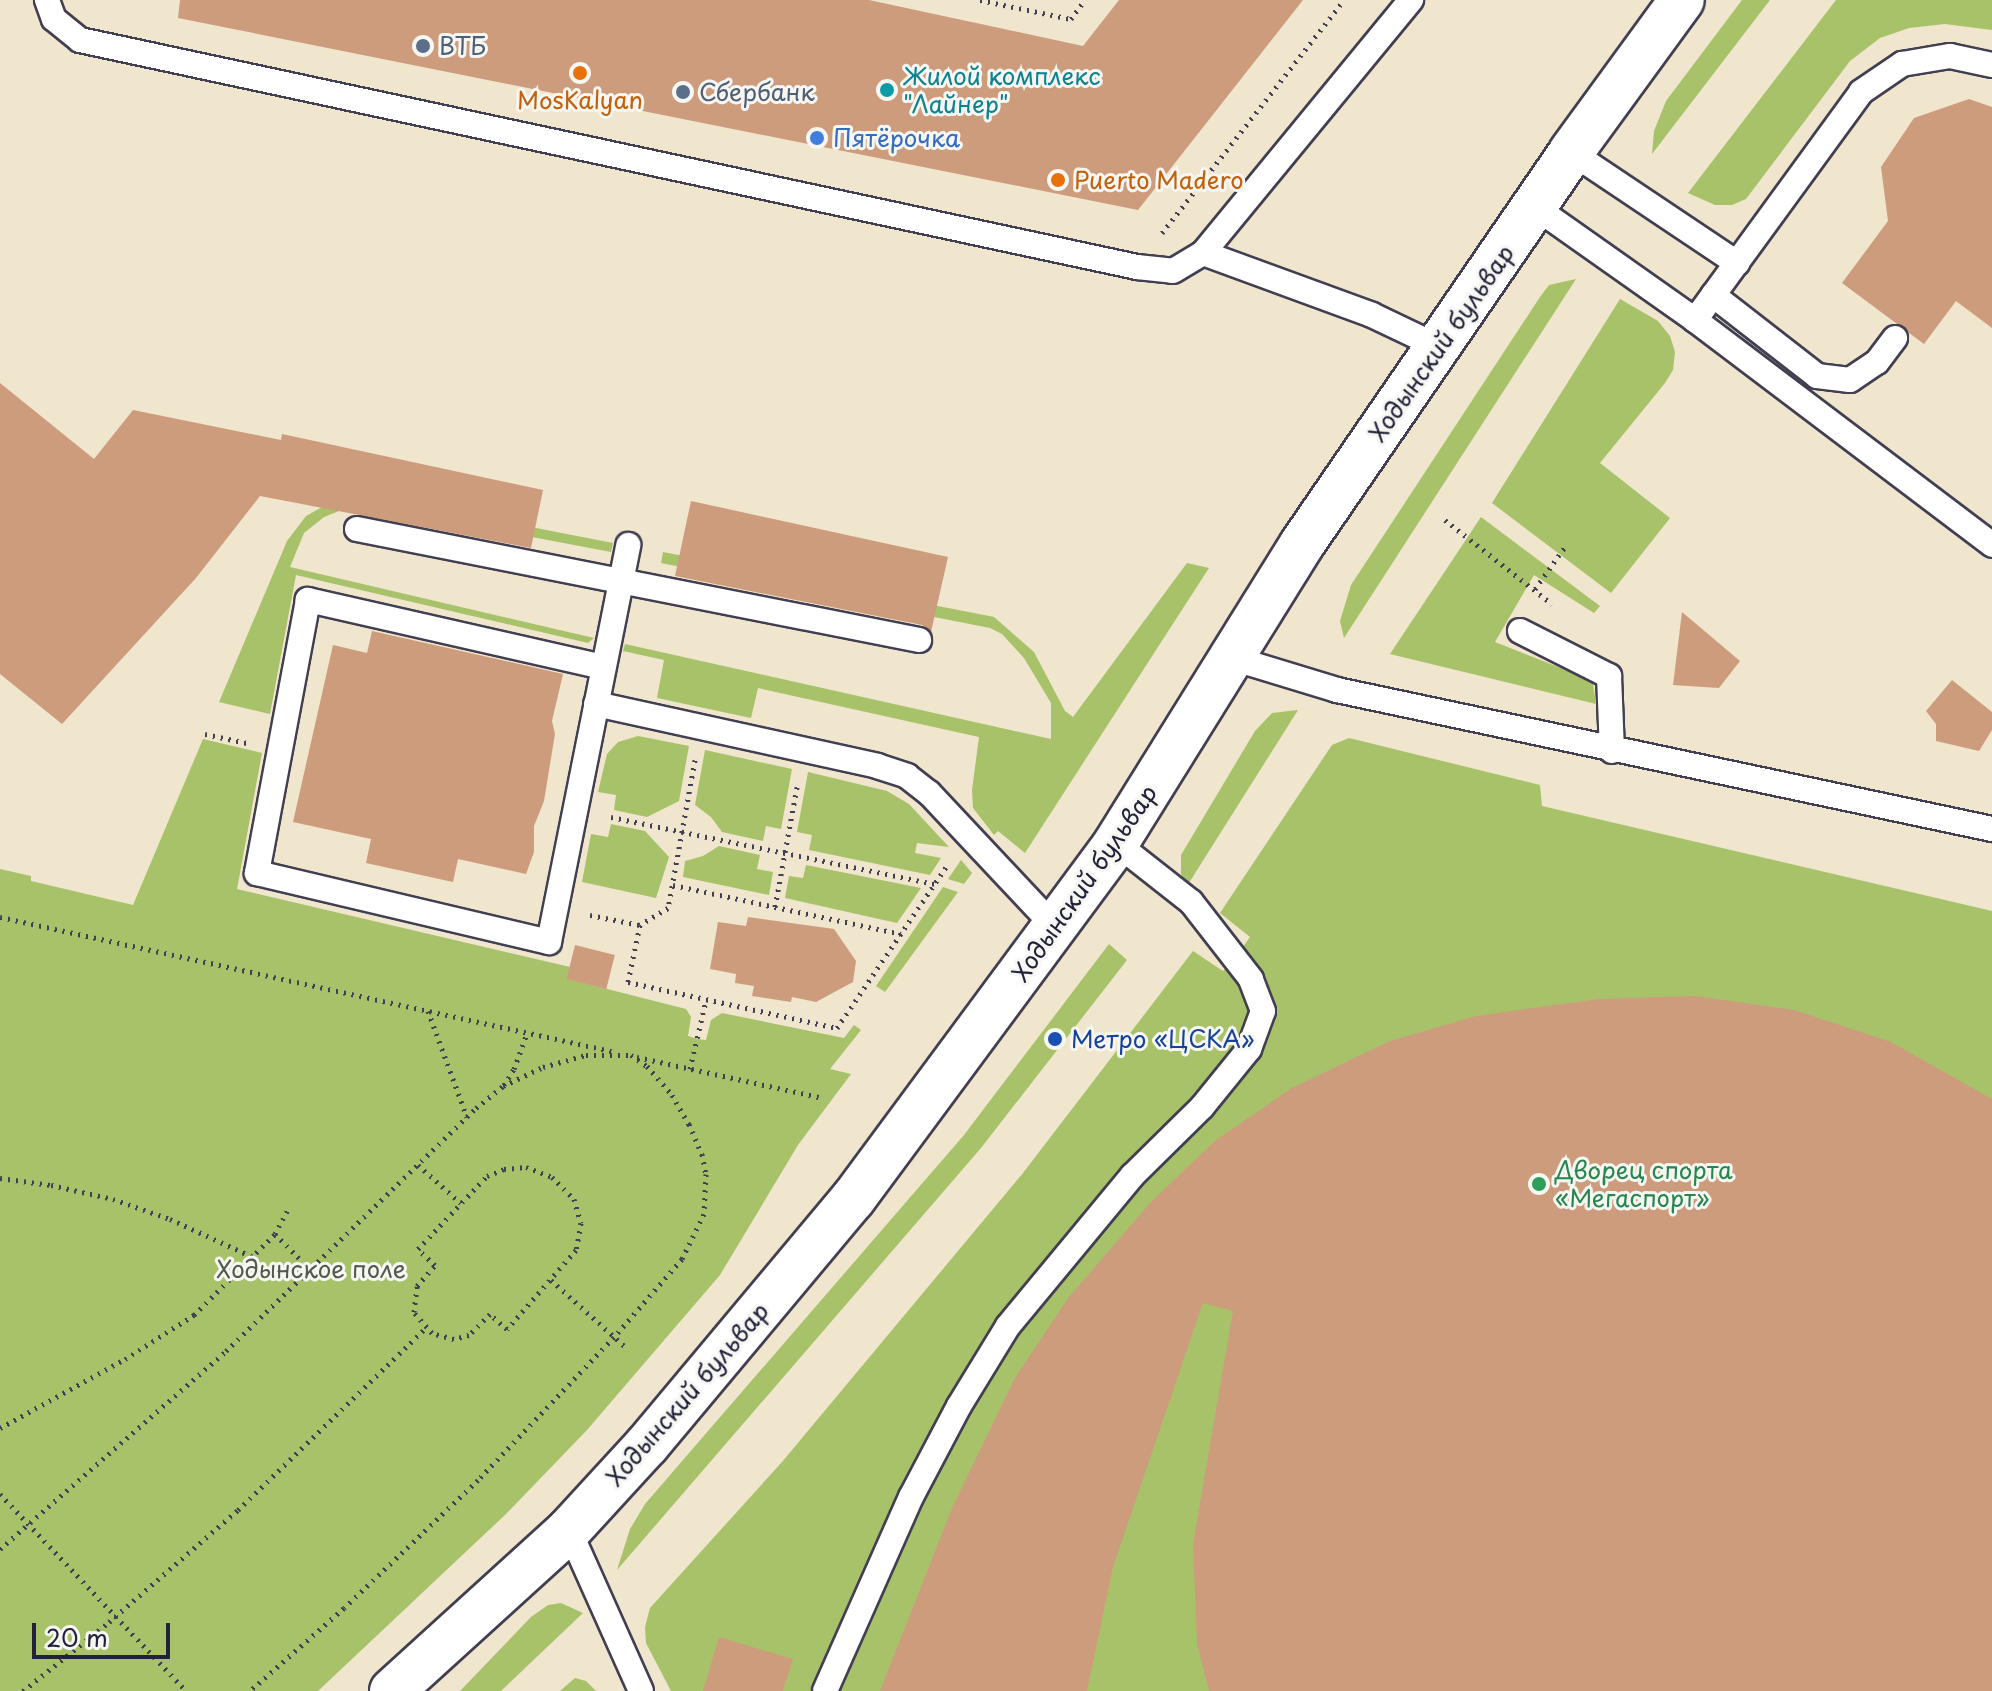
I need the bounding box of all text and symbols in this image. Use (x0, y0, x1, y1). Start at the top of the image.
place label: ВТБ (439, 32, 486, 60)
marker: ВТБ (414, 37, 432, 55)
place label: Жилой комплекс "Лайнер" (903, 62, 1101, 118)
marker: MosKalyan (571, 64, 589, 82)
place label: Сбербанк (699, 78, 815, 106)
marker: Жилой комплекс "Лайнер" (878, 81, 896, 99)
marker: Сбербанк (674, 83, 692, 101)
place label: MosKalyan (517, 86, 643, 114)
place label: Пятёрочка (833, 124, 960, 152)
marker: Пятёрочка (808, 129, 826, 147)
place label: Puerto Madero (1074, 166, 1246, 194)
marker: Puerto Madero (1049, 171, 1067, 189)
street label: Ходынский бульвар (1362, 239, 1520, 447)
street label: Ходынский бульвар (1005, 779, 1163, 987)
place label: Метро «ЦСКА» (1071, 1025, 1254, 1053)
marker: Метро «ЦСКА» (1046, 1030, 1064, 1048)
place label: Дворец спорта «Мегаспорт» (1555, 1156, 1733, 1212)
marker: Дворец спорта «Мегаспорт» (1530, 1175, 1548, 1193)
park label: Ходынское поле (216, 1255, 406, 1283)
street label: Ходынский бульвар (600, 1297, 774, 1491)
scale bar (36, 1607, 174, 1657)
text: 20 m (46, 1619, 108, 1655)

